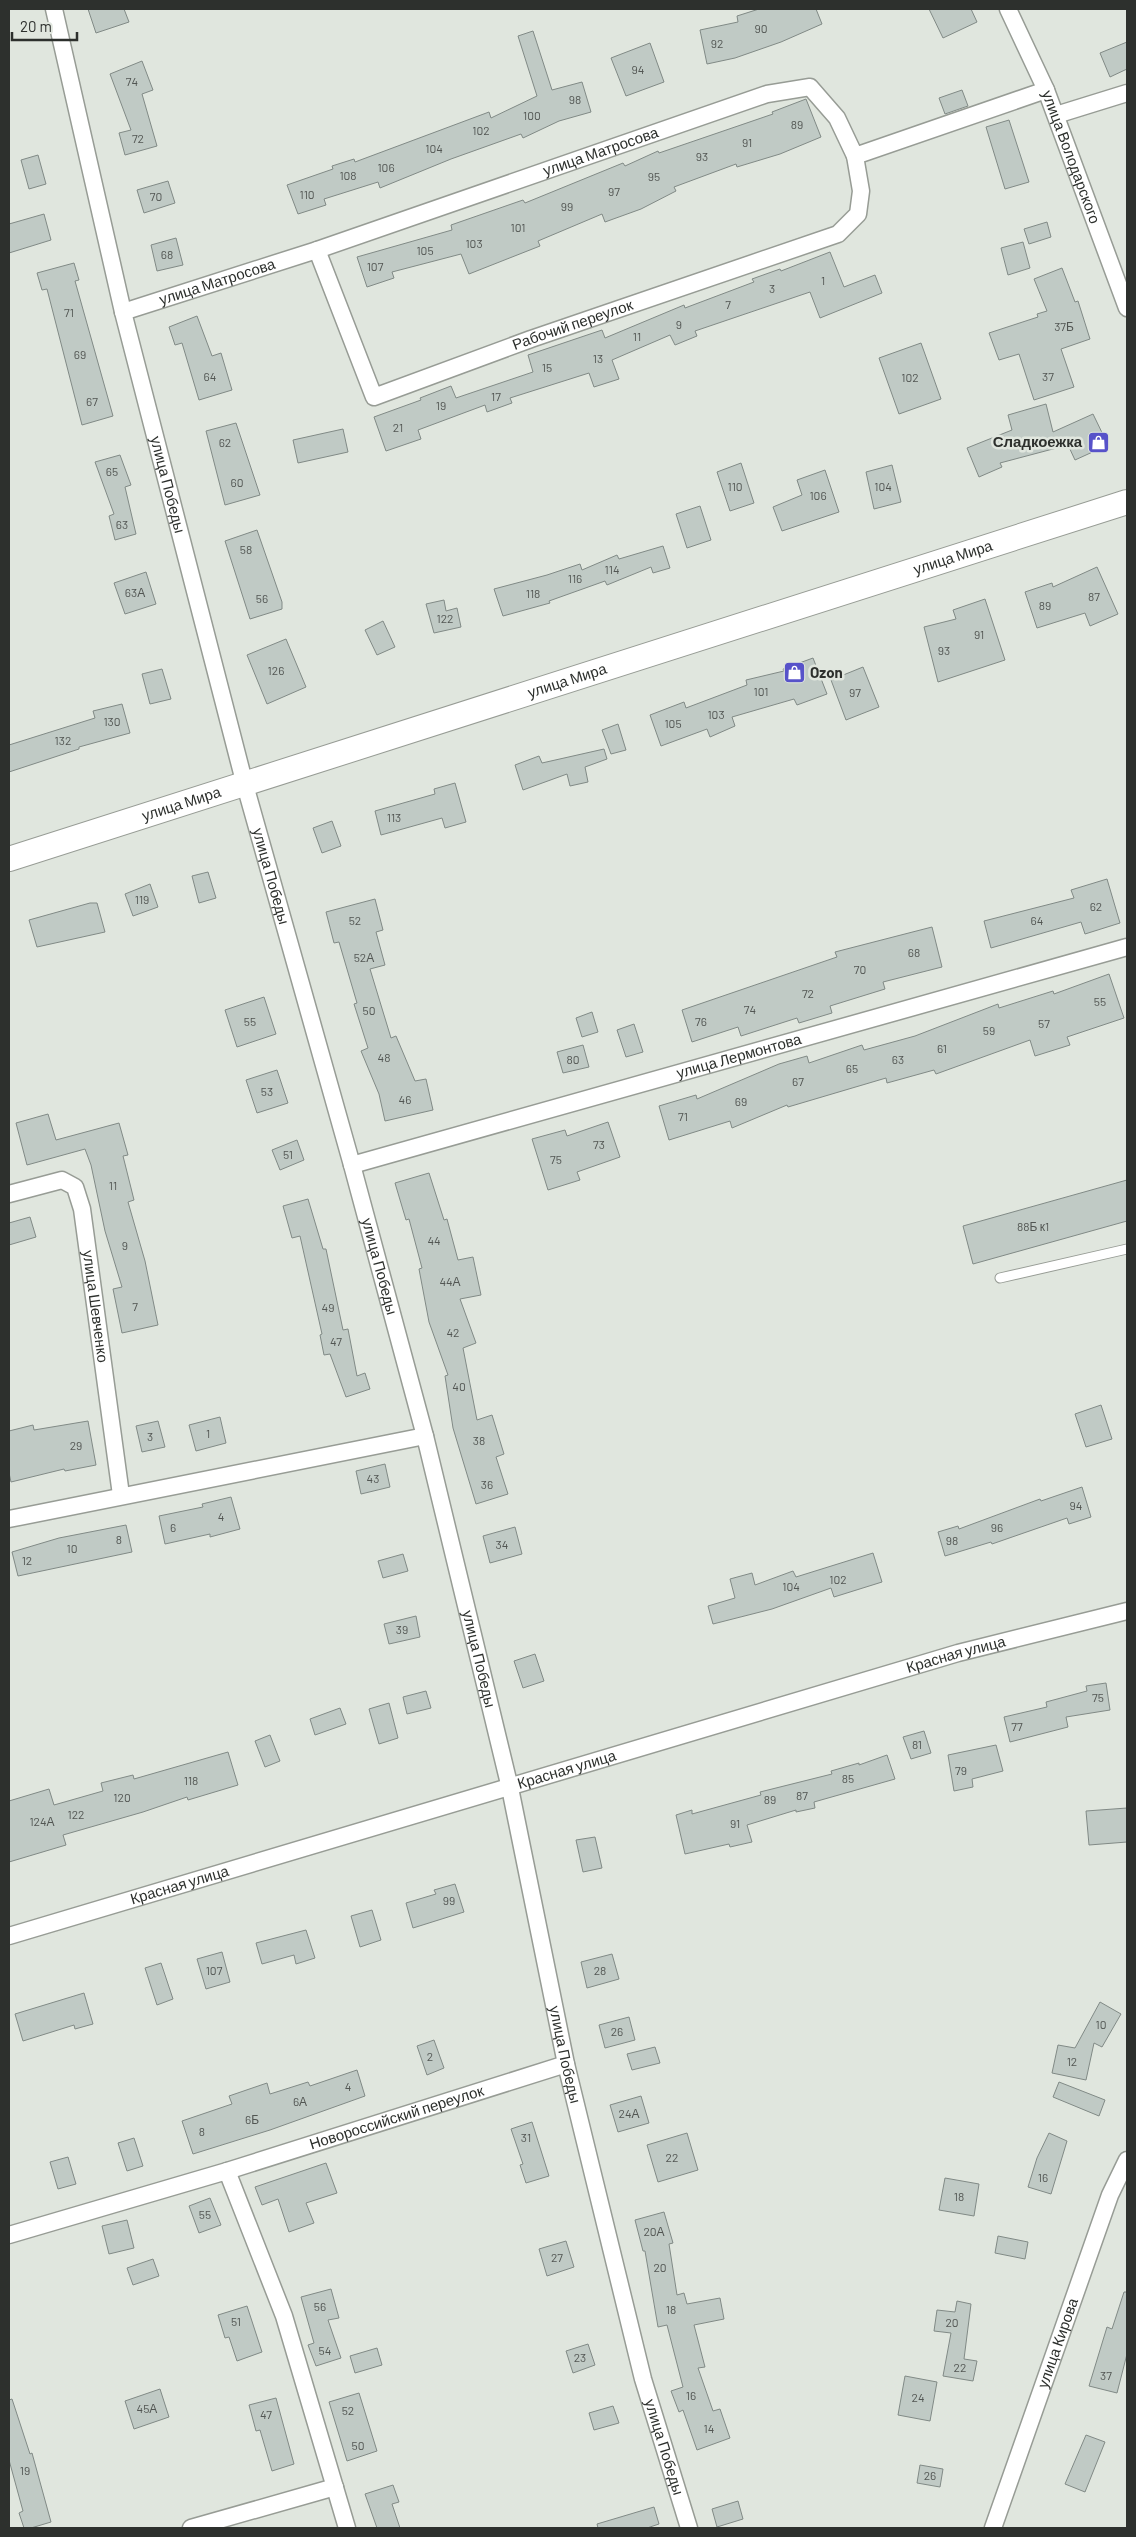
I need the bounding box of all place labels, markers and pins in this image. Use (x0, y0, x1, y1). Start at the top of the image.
shop icon: Сладкоежка (1086, 430, 1110, 454)
place label: Сладкоежка (993, 432, 1083, 450)
shop icon: Ozon (782, 661, 806, 685)
place label: Ozon (810, 663, 843, 681)

